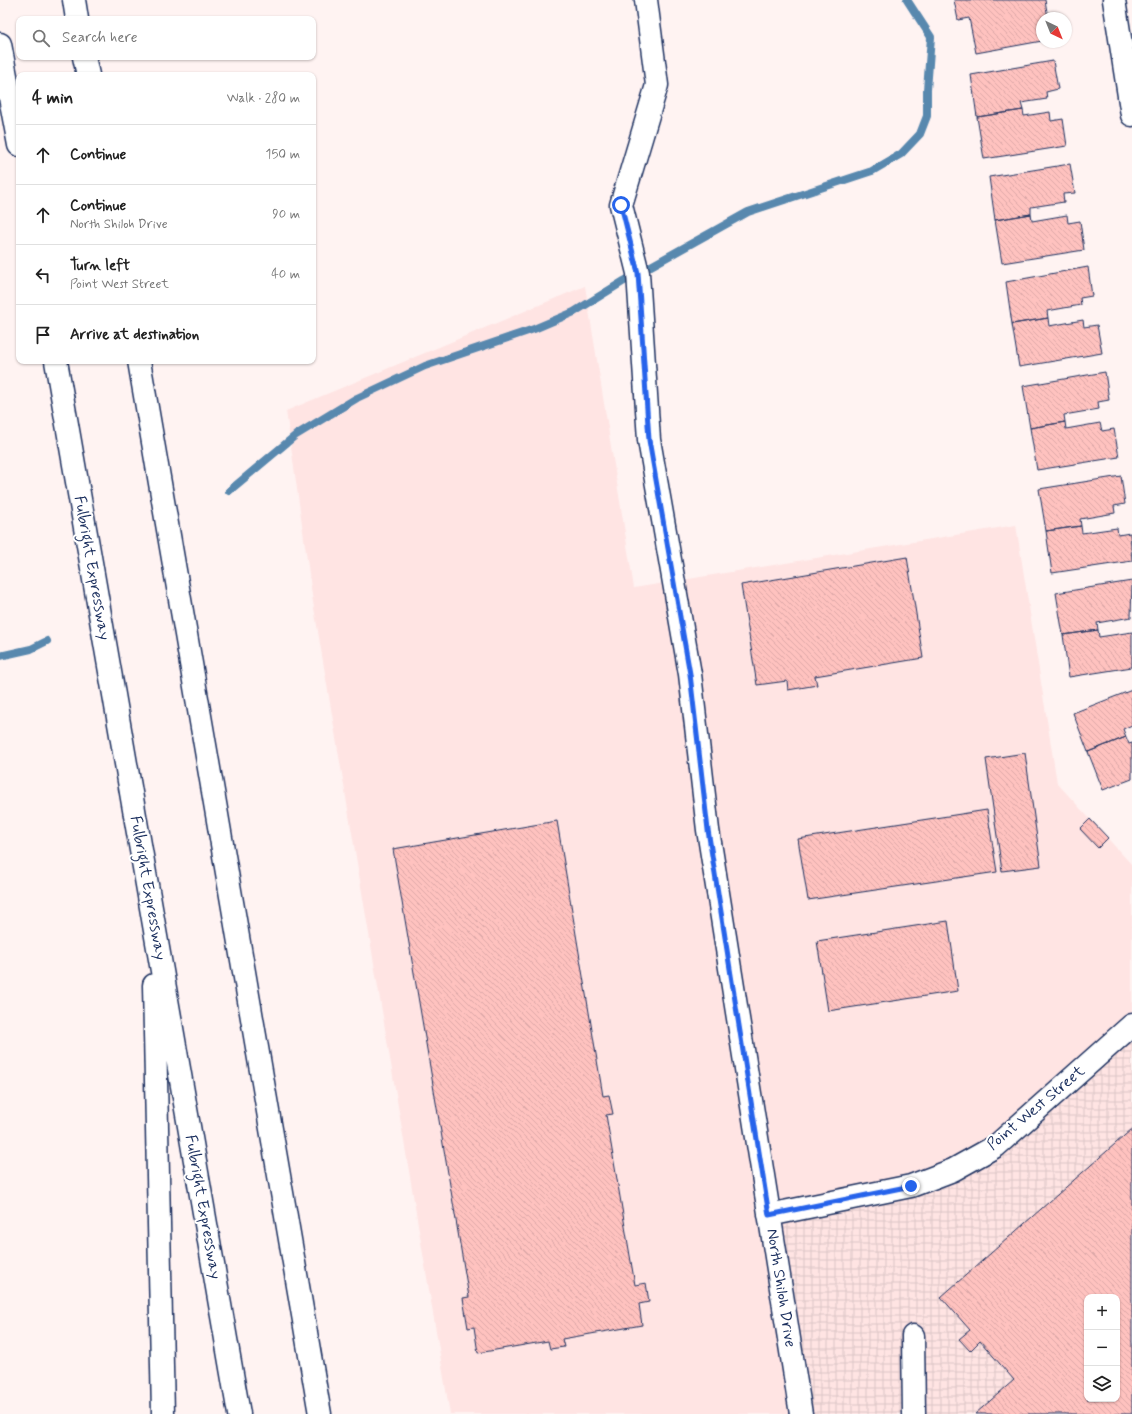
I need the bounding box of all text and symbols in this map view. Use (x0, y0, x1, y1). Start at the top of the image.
north arrow (1036, 12, 1072, 48)
search box (16, 16, 316, 60)
icon: search (30, 27, 52, 49)
text: Search here (62, 28, 138, 48)
text: 4 min (32, 87, 73, 109)
text: Walk · 280 m (227, 90, 300, 107)
icon: ahead (32, 144, 54, 166)
text: Continue (70, 145, 126, 165)
text: 150 m (266, 146, 300, 163)
text: Continue (70, 196, 126, 216)
route start (612, 196, 630, 214)
icon: ahead (32, 204, 54, 226)
text: 90 m (272, 206, 300, 223)
text: North Shiloh Drive (70, 216, 168, 233)
text: Turn left (70, 256, 130, 276)
icon: left (32, 264, 54, 286)
text: 40 m (271, 266, 300, 283)
text: Point West Street (70, 276, 169, 293)
icon: arrive (32, 324, 54, 346)
text: Arrive at destination (70, 325, 199, 345)
street label: Fulbright Expressway (68, 494, 115, 642)
street label: Fulbright Expressway (124, 814, 171, 962)
street label: Point West Street (983, 1060, 1090, 1155)
street label: Fulbright Expressway (179, 1133, 226, 1281)
route end (902, 1177, 920, 1195)
street label: North Shiloh Drive (761, 1227, 801, 1349)
map controls (1084, 1294, 1120, 1402)
button: + (1084, 1294, 1120, 1330)
button: − (1084, 1330, 1120, 1366)
button: layers (1084, 1366, 1120, 1402)

